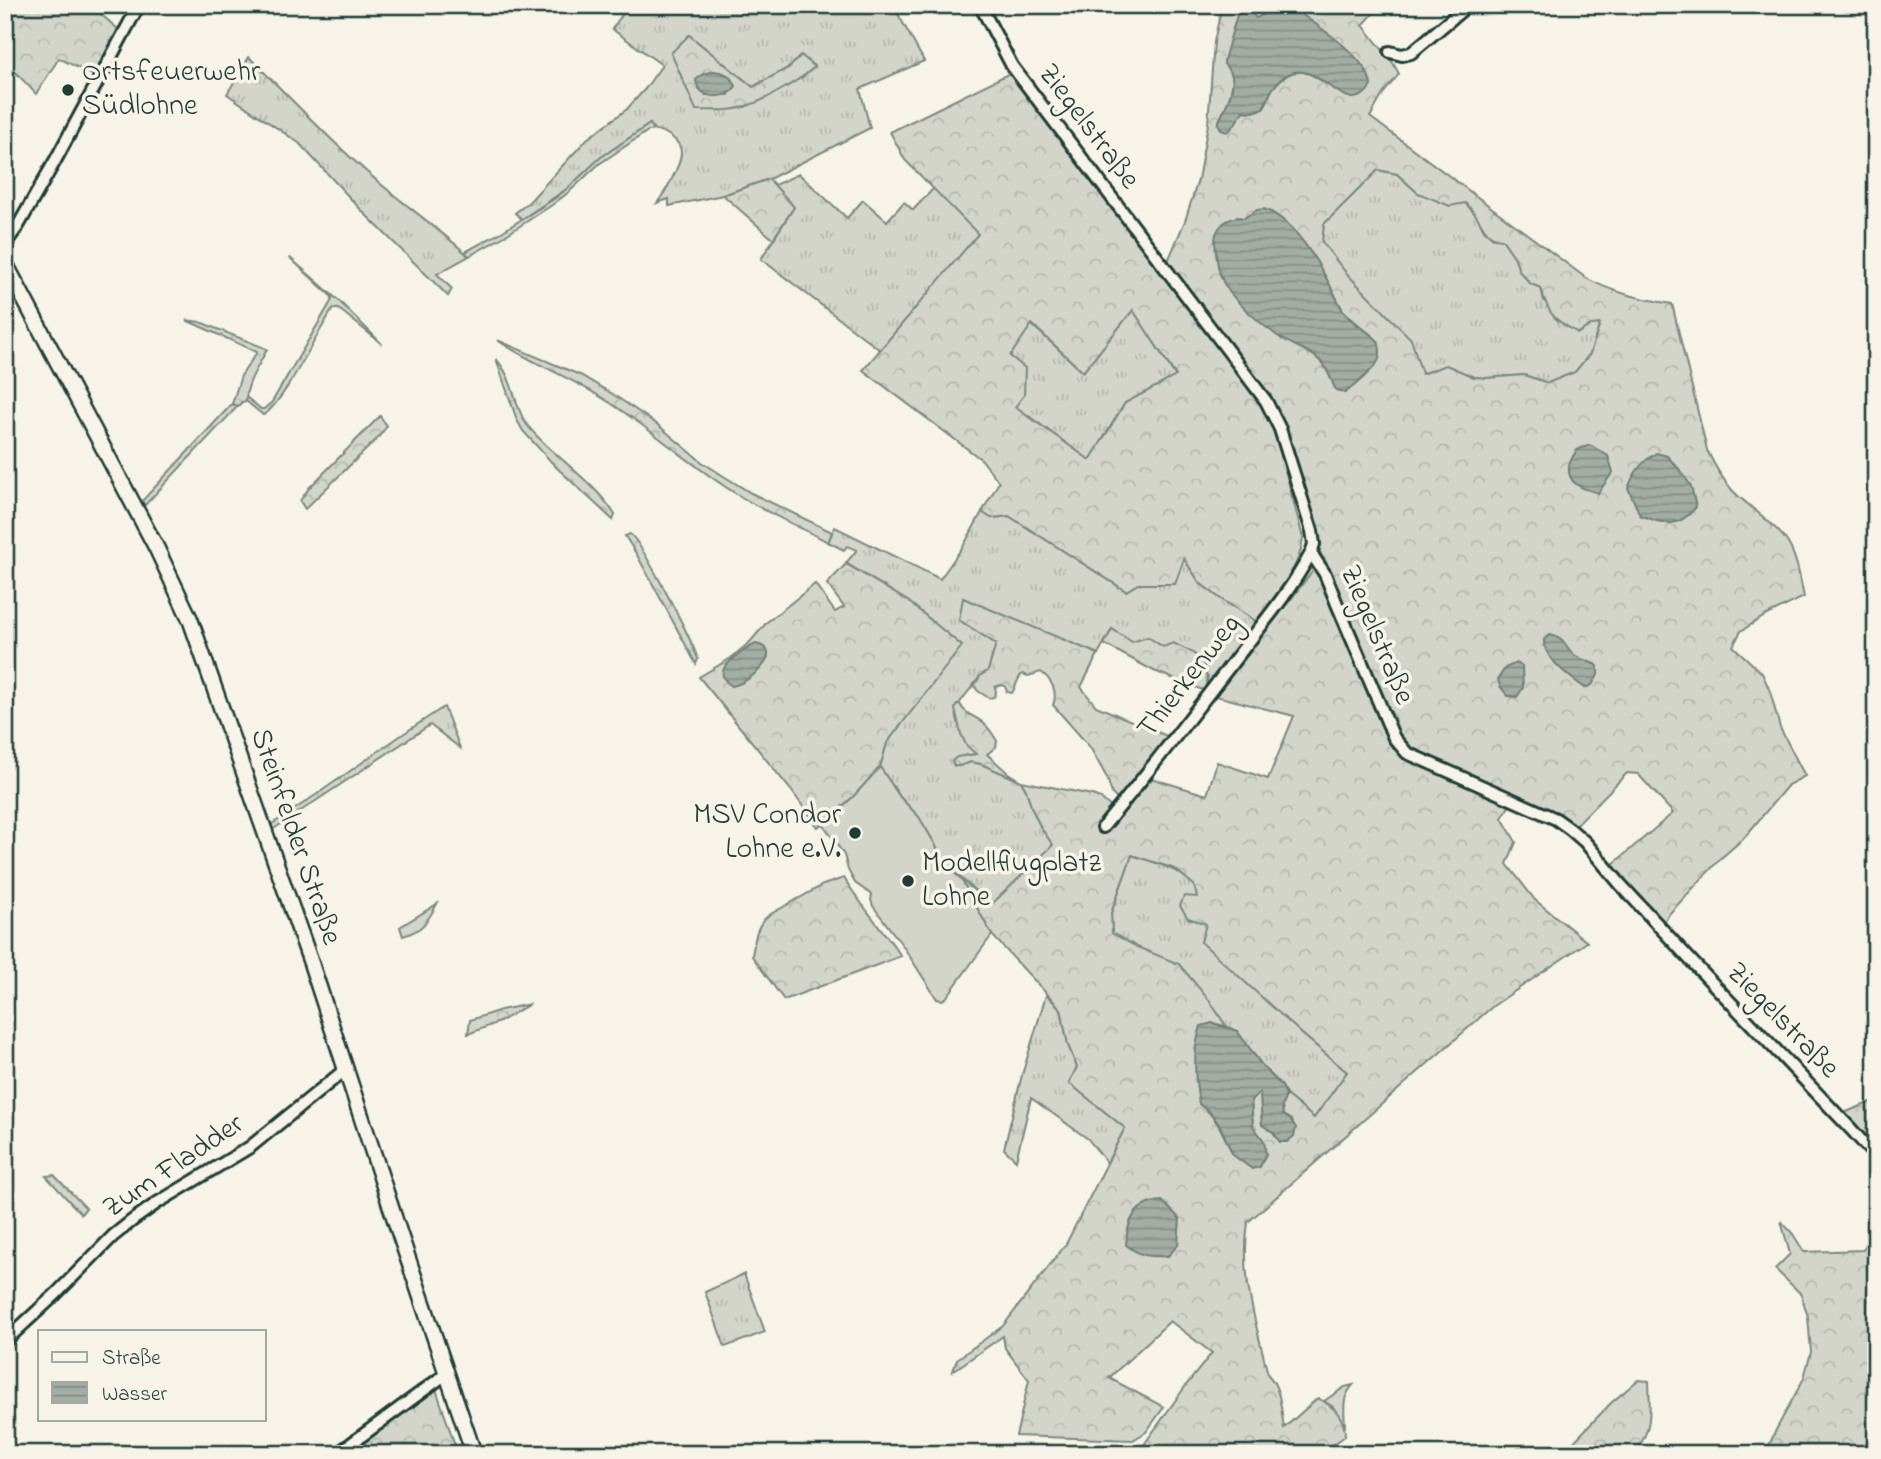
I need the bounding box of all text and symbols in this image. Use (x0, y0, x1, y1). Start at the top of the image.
place label: Ortsfeuerwehr Südlohne (82, 51, 261, 129)
street label: Ziegelstraße (1026, 55, 1150, 200)
marker: Ortsfeuerwehr Südlohne (60, 82, 76, 98)
street label: Ziegelstraße (1327, 558, 1425, 712)
street label: Thierkenweg (1127, 605, 1253, 749)
street label: Steinfelder Straße (237, 723, 353, 952)
place label: MSV Condor Lohne e.V. (693, 794, 842, 872)
marker: MSV Condor Lohne e.V. (847, 825, 863, 841)
place label: Modellflugplatz Lohne (922, 842, 1102, 920)
marker: Modellflugplatz Lohne (900, 873, 916, 889)
street label: Ziegelstraße (1715, 953, 1850, 1090)
street label: Zum Fladder (95, 1103, 254, 1231)
legend (38, 1330, 266, 1420)
text: Straße (102, 1344, 161, 1374)
text: Wasser (102, 1380, 167, 1410)

